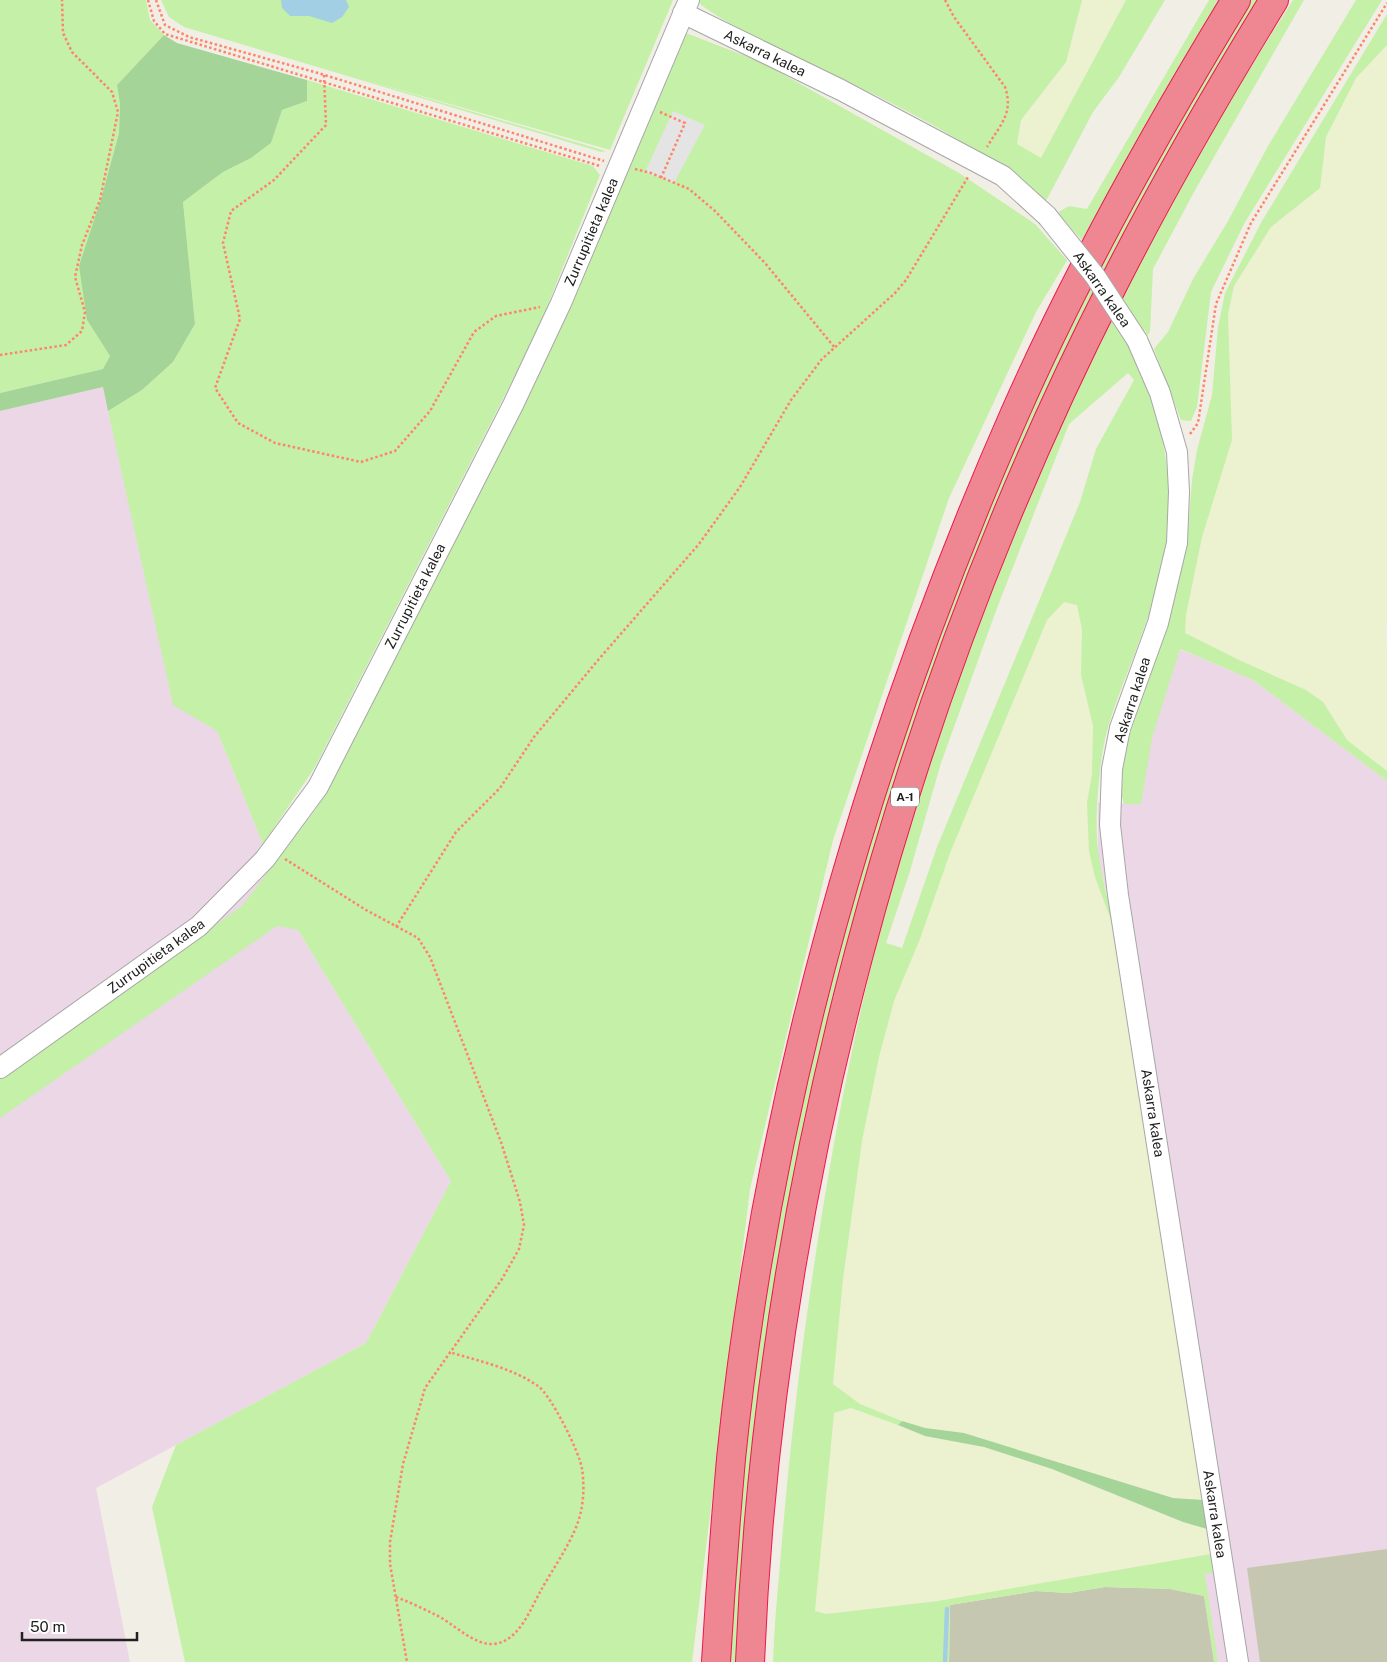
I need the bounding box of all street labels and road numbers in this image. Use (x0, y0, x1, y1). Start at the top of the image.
street label: Askarra kalea (722, 26, 808, 80)
street label: Zurrupitieta kalea (561, 175, 621, 289)
street label: Askarra kalea (1070, 248, 1134, 330)
street label: Zurrupitieta kalea (382, 541, 448, 651)
street label: Askarra kalea (1111, 655, 1153, 745)
road number: A-1 (891, 788, 919, 806)
street label: Zurrupitieta kalea (104, 915, 208, 997)
street label: Askarra kalea (1138, 1068, 1168, 1158)
street label: Askarra kalea (1200, 1469, 1230, 1559)

